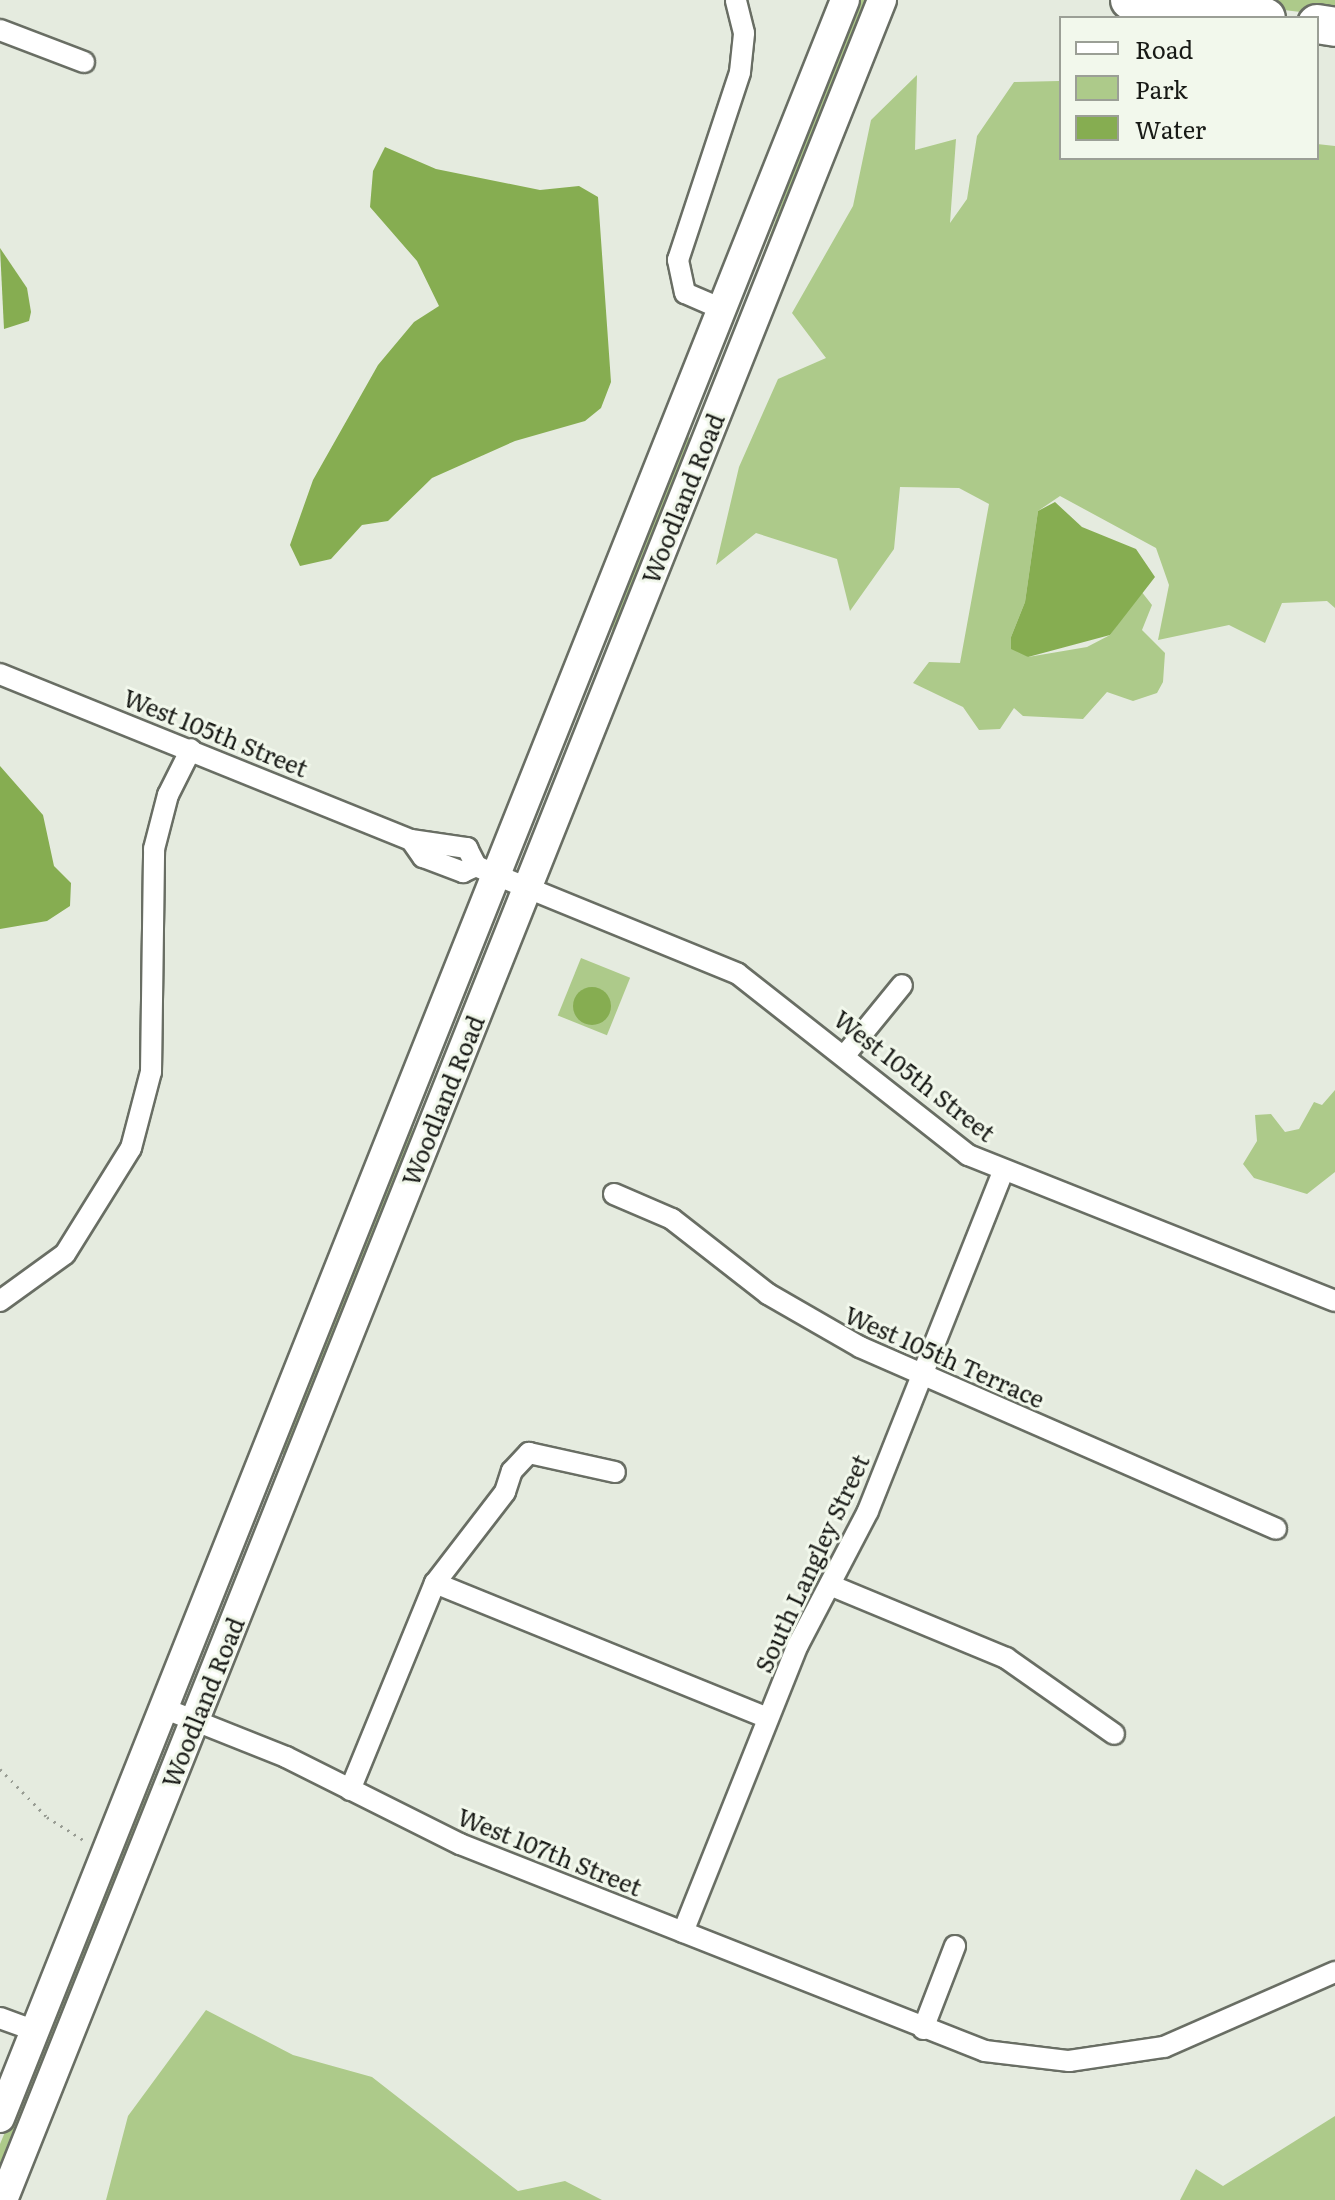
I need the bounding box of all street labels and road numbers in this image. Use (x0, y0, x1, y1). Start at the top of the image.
street label: Woodland Road (635, 409, 729, 587)
street label: West 105th Street (120, 682, 312, 782)
street label: West 105th Street (829, 1003, 1001, 1147)
street label: Woodland Road (395, 1011, 489, 1189)
street label: West 105th Terrace (841, 1299, 1049, 1413)
street label: South Langley Street (748, 1449, 874, 1677)
street label: Woodland Road (155, 1613, 249, 1791)
street label: West 107th Street (454, 1801, 646, 1901)

